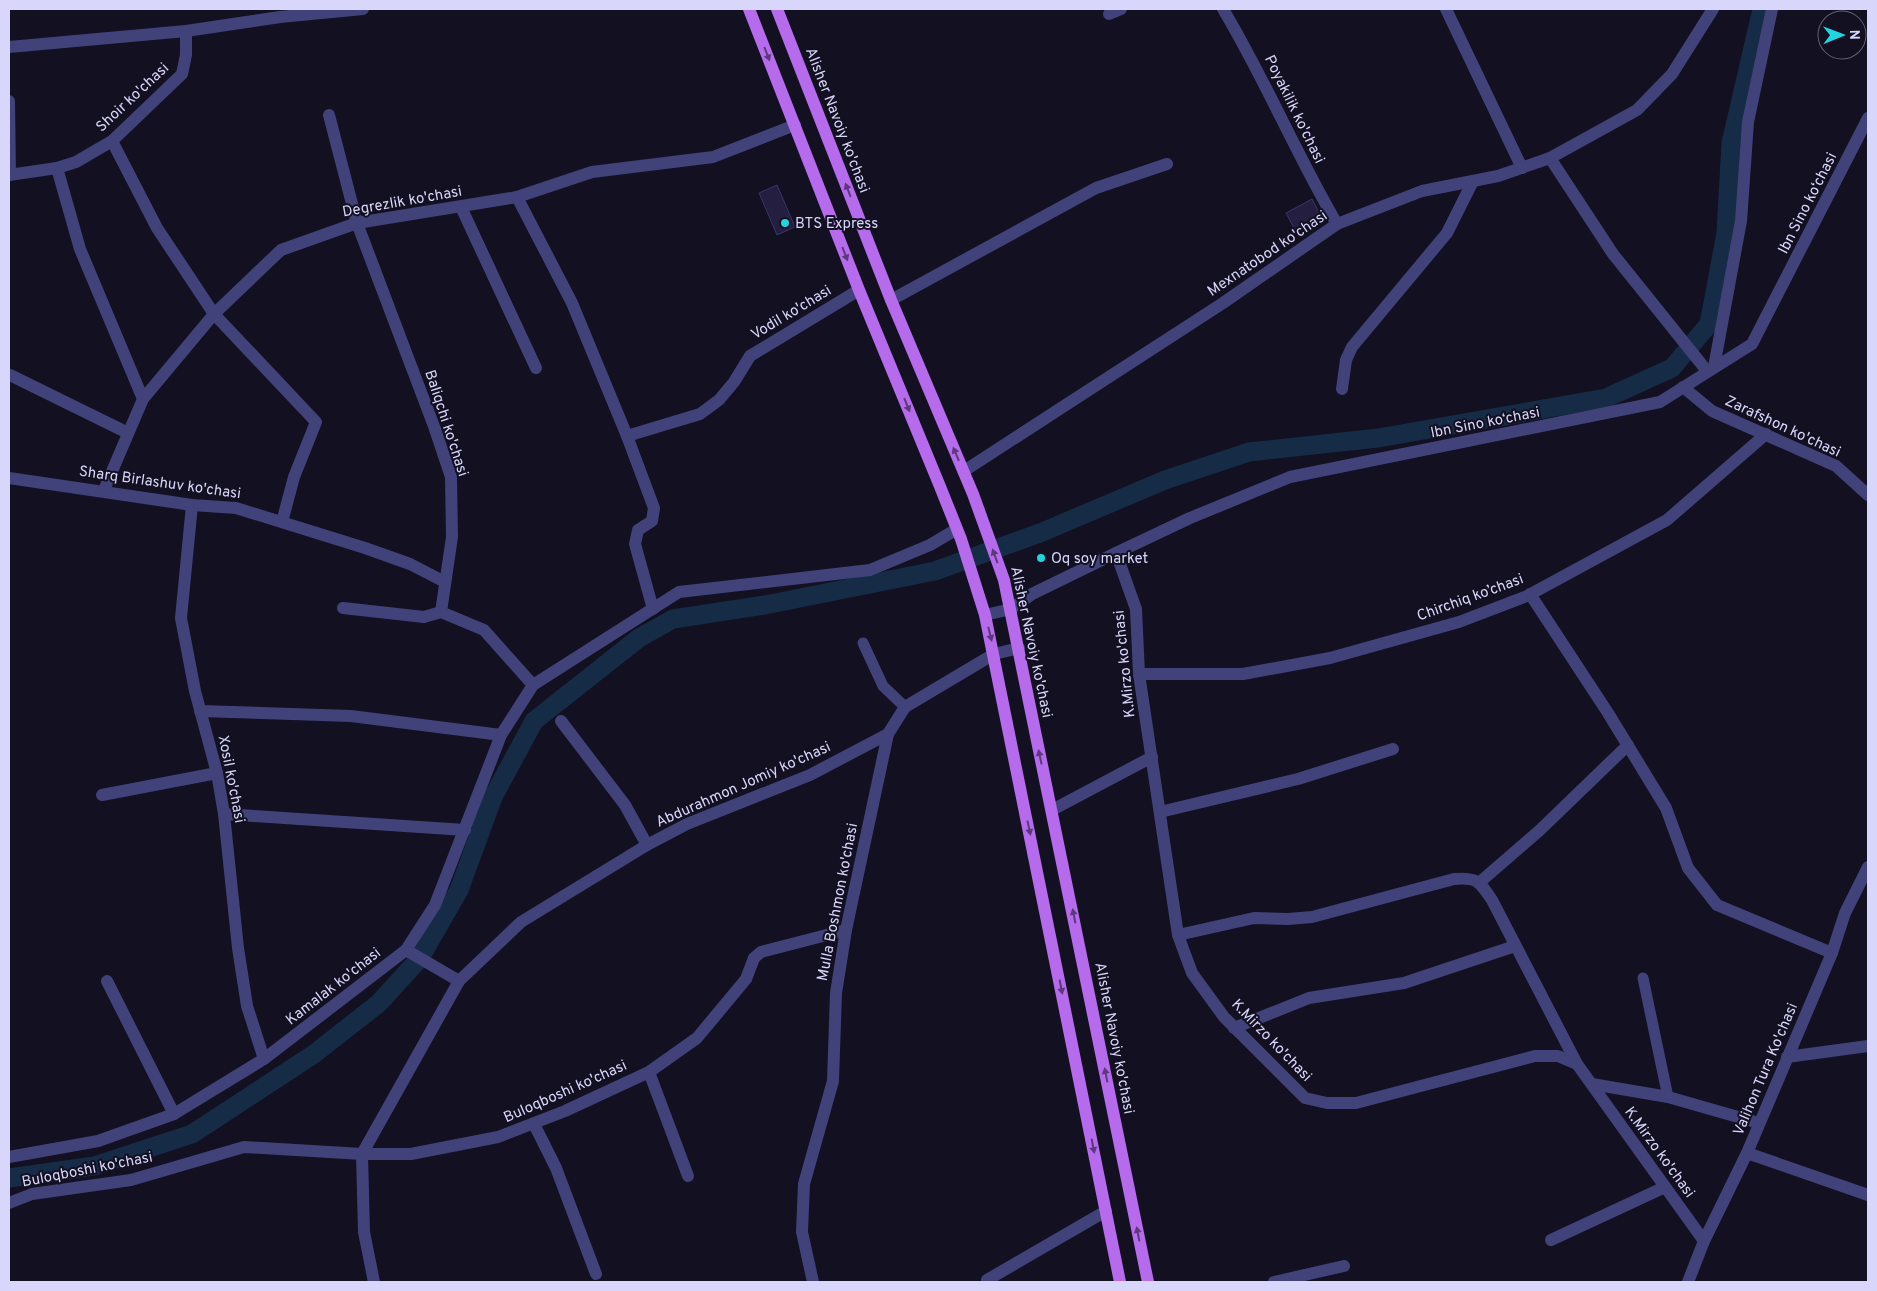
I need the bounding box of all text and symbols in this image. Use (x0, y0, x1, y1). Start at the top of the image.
north arrow (1817, 10, 1867, 60)
text: N (1845, 30, 1862, 40)
street label: Alisher Navoiy ko'chasi (800, 45, 873, 196)
one-way arrow (763, 47, 771, 62)
street label: Poyakilik ko'chasi (1259, 52, 1328, 167)
street label: Shoir ko'chasi (93, 59, 174, 137)
street label: Ibn Sino ko‘chasi (1775, 150, 1842, 258)
one-way arrow (844, 182, 852, 197)
street label: Degrezlik ko'chasi (341, 183, 463, 222)
street label: Mexnatobod ko'chasi (1204, 207, 1331, 301)
place label: BTS Express (795, 215, 878, 234)
marker: BTS Express (779, 217, 791, 229)
one-way arrow (841, 247, 849, 262)
street label: Vodil ko'chasi (748, 282, 835, 345)
street label: Baliqchi ko'chasi (419, 368, 472, 479)
street label: Zarafshon ko'chasi (1721, 392, 1843, 463)
one-way arrow (903, 398, 911, 412)
street label: Ibn Sino ko‘chasi (1429, 404, 1542, 443)
one-way arrow (952, 447, 960, 461)
street label: Sharq Birlashuv ko'chasi (78, 463, 242, 504)
one-way arrow (991, 548, 998, 563)
place label: Oq soy market (1051, 550, 1148, 569)
marker: Oq soy market (1035, 552, 1047, 564)
street label: Alisher Navoiy ko'chasi (1005, 565, 1056, 720)
street label: Chirchiq ko’chasi (1415, 570, 1526, 626)
street label: K.Mirzo ko'chasi (1110, 609, 1141, 719)
one-way arrow (986, 627, 994, 642)
street label: Xosil ko'chasi (213, 734, 248, 825)
street label: Abdurahmon Jomiy ko'chasi (653, 738, 834, 833)
one-way arrow (1036, 749, 1044, 764)
one-way arrow (1025, 820, 1033, 835)
street label: Mulla Boshmon ko'chasi (814, 822, 863, 983)
one-way arrow (1070, 908, 1078, 923)
street label: Kamalak ko'chasi (283, 944, 385, 1030)
street label: Alisher Navoiy ko'chasi (1089, 961, 1138, 1116)
one-way arrow (1058, 979, 1066, 995)
street label: K.Mirzo ko'chasi (1227, 996, 1315, 1086)
street label: Valihon Tura Ko'chasi (1730, 1000, 1803, 1139)
street label: Buloqboshi ko'chasi (501, 1057, 630, 1128)
one-way arrow (1102, 1068, 1110, 1083)
street label: K.Mirzo ko'chasi (1619, 1104, 1698, 1202)
one-way arrow (1090, 1139, 1098, 1155)
street label: Buloqboshi ko'chasi (20, 1148, 154, 1192)
one-way arrow (1134, 1226, 1142, 1242)

